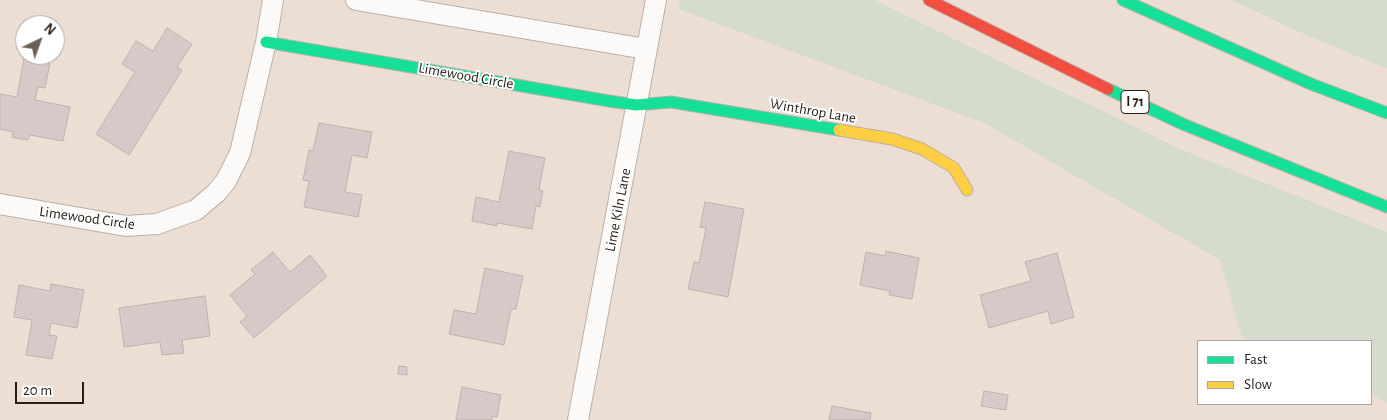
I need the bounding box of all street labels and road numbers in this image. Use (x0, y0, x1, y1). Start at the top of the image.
street label: Limewood Circle (417, 59, 515, 93)
road number: I 71 (1121, 90, 1149, 114)
street label: Winthrop Lane (769, 95, 857, 127)
street label: Lime Kiln Lane (601, 167, 635, 253)
street label: Limewood Circle (38, 202, 136, 234)

